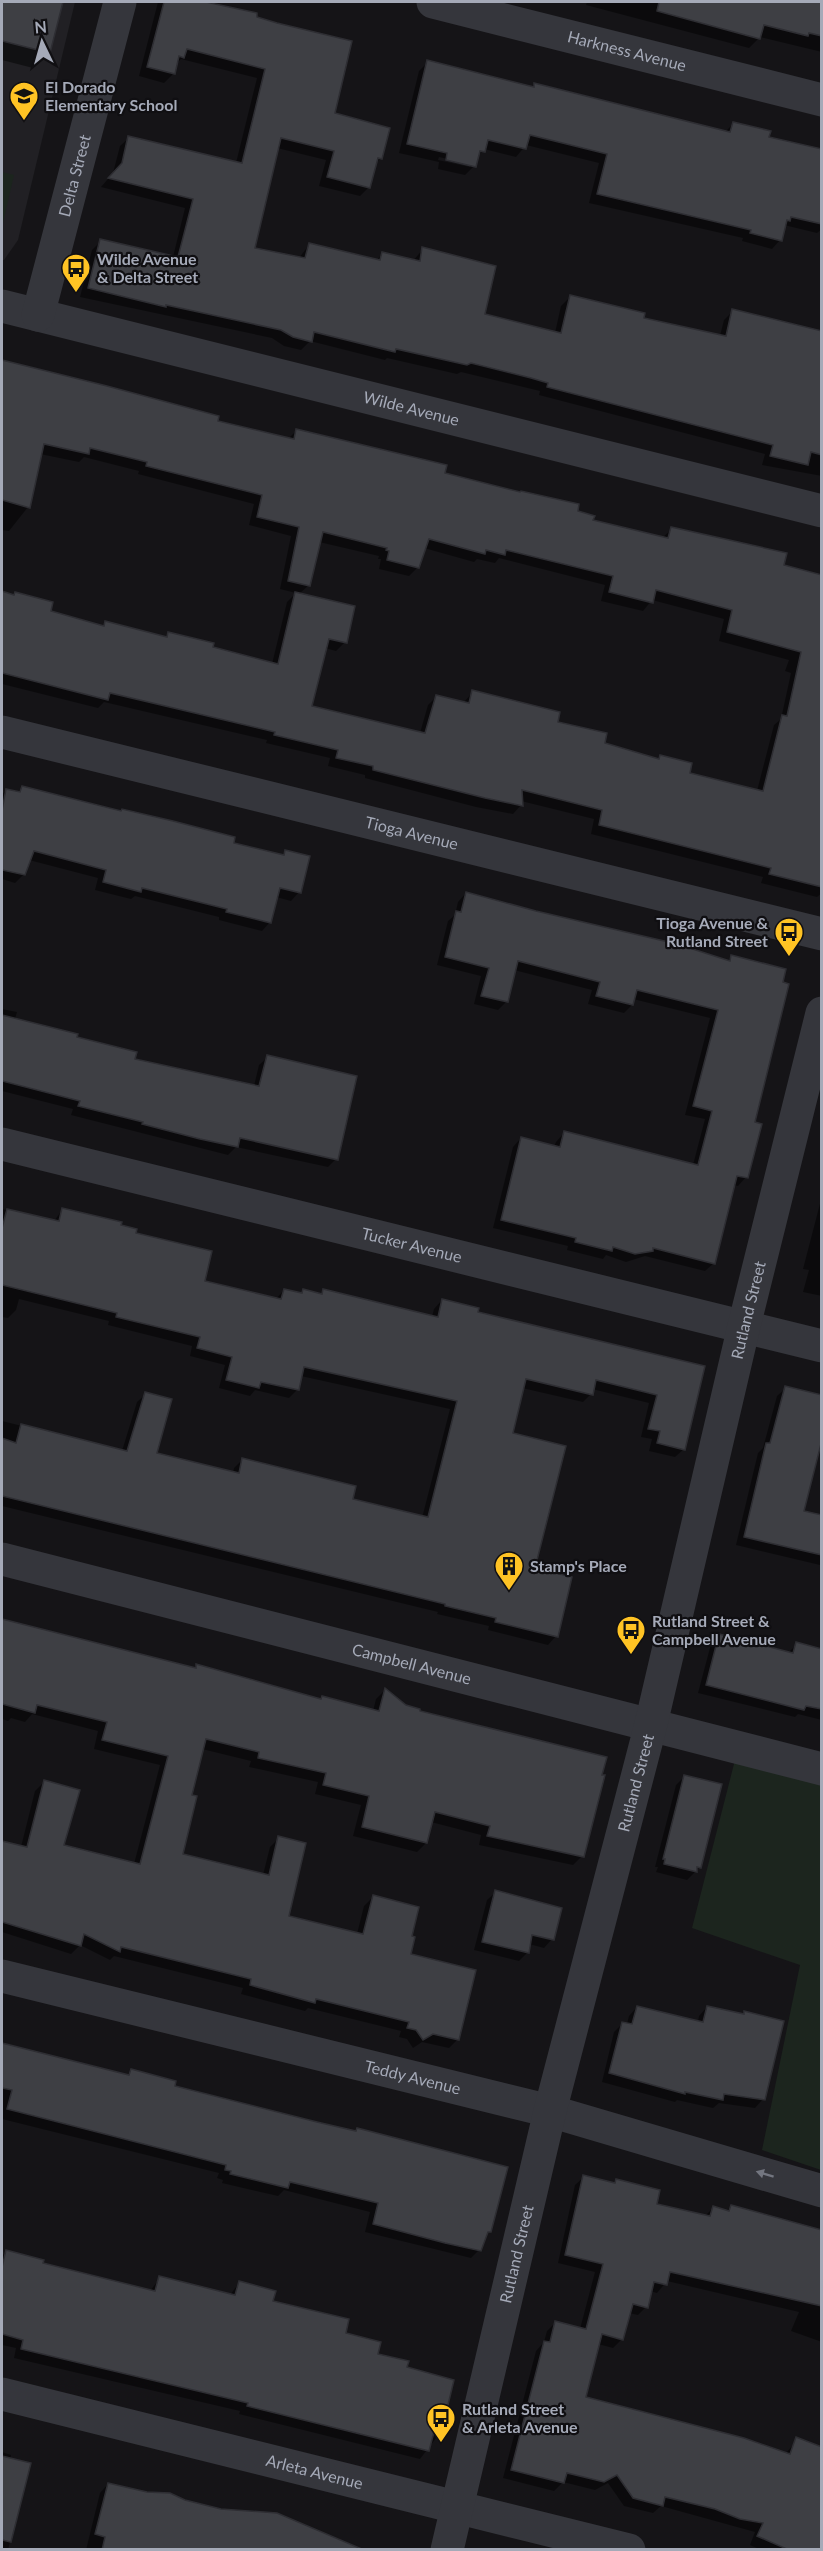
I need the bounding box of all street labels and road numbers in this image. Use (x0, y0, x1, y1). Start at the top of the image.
street label: Harkness Avenue (566, 26, 688, 74)
street label: Delta Street (54, 132, 94, 219)
street label: Wilde Avenue (362, 387, 461, 429)
street label: Tioga Avenue (363, 812, 460, 853)
street label: Tucker Avenue (360, 1223, 464, 1266)
street label: Rutland Street (727, 1259, 769, 1361)
street label: Campbell Avenue (350, 1639, 474, 1688)
street label: Rutland Street (613, 1732, 657, 1834)
street label: Teddy Avenue (363, 2056, 463, 2098)
street label: Rutland Street (495, 2203, 537, 2305)
street label: Arleta Avenue (264, 2450, 365, 2492)

